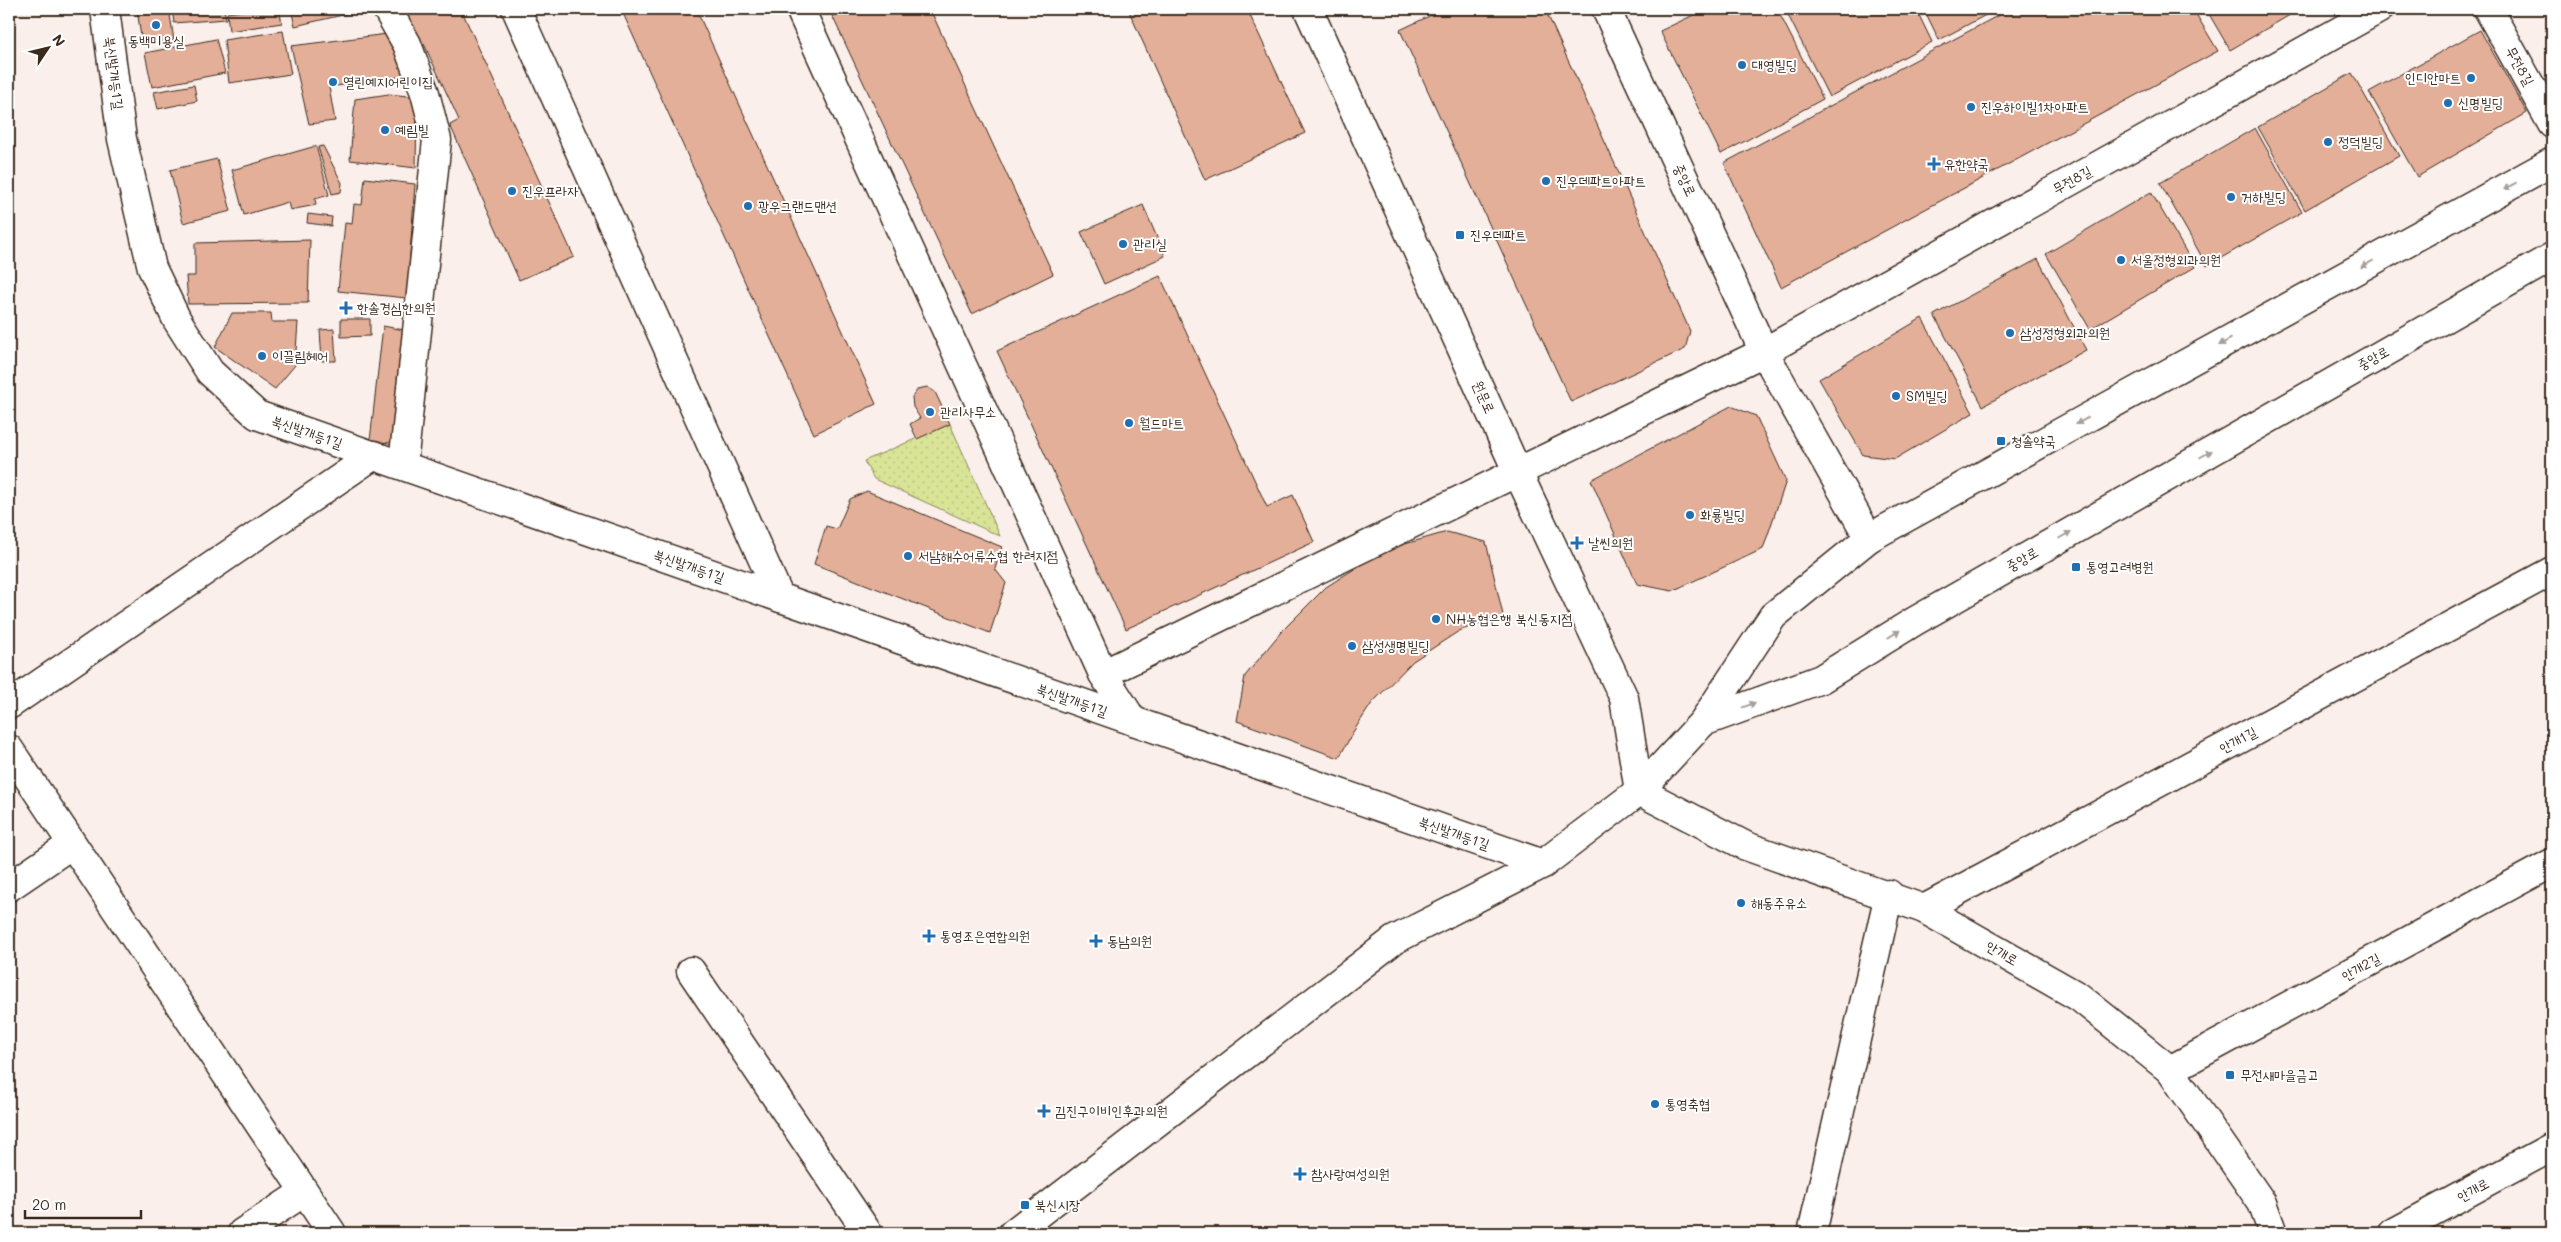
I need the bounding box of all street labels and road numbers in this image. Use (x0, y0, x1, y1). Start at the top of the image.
street label: 북신발개등1길 (101, 35, 129, 111)
street label: 무전8길 (2502, 43, 2539, 89)
street label: 중앙로 (1670, 160, 1701, 199)
street label: 무전8길 (2049, 161, 2095, 198)
street label: 중앙로 (2353, 341, 2392, 374)
street label: 원문로 (1469, 377, 1500, 416)
street label: 북신발개등1길 (269, 411, 346, 453)
street label: 중앙로 (2002, 542, 2041, 575)
street label: 북신발개등1길 (651, 545, 728, 587)
street label: 북신발개등1길 (1034, 679, 1111, 721)
street label: 안개1길 (2216, 721, 2261, 757)
street label: 북신발개등1길 (1416, 812, 1493, 854)
street label: 안개로 (1983, 936, 2022, 969)
street label: 안개2길 (2338, 948, 2384, 985)
street label: 안개로 (2453, 1173, 2492, 1206)

